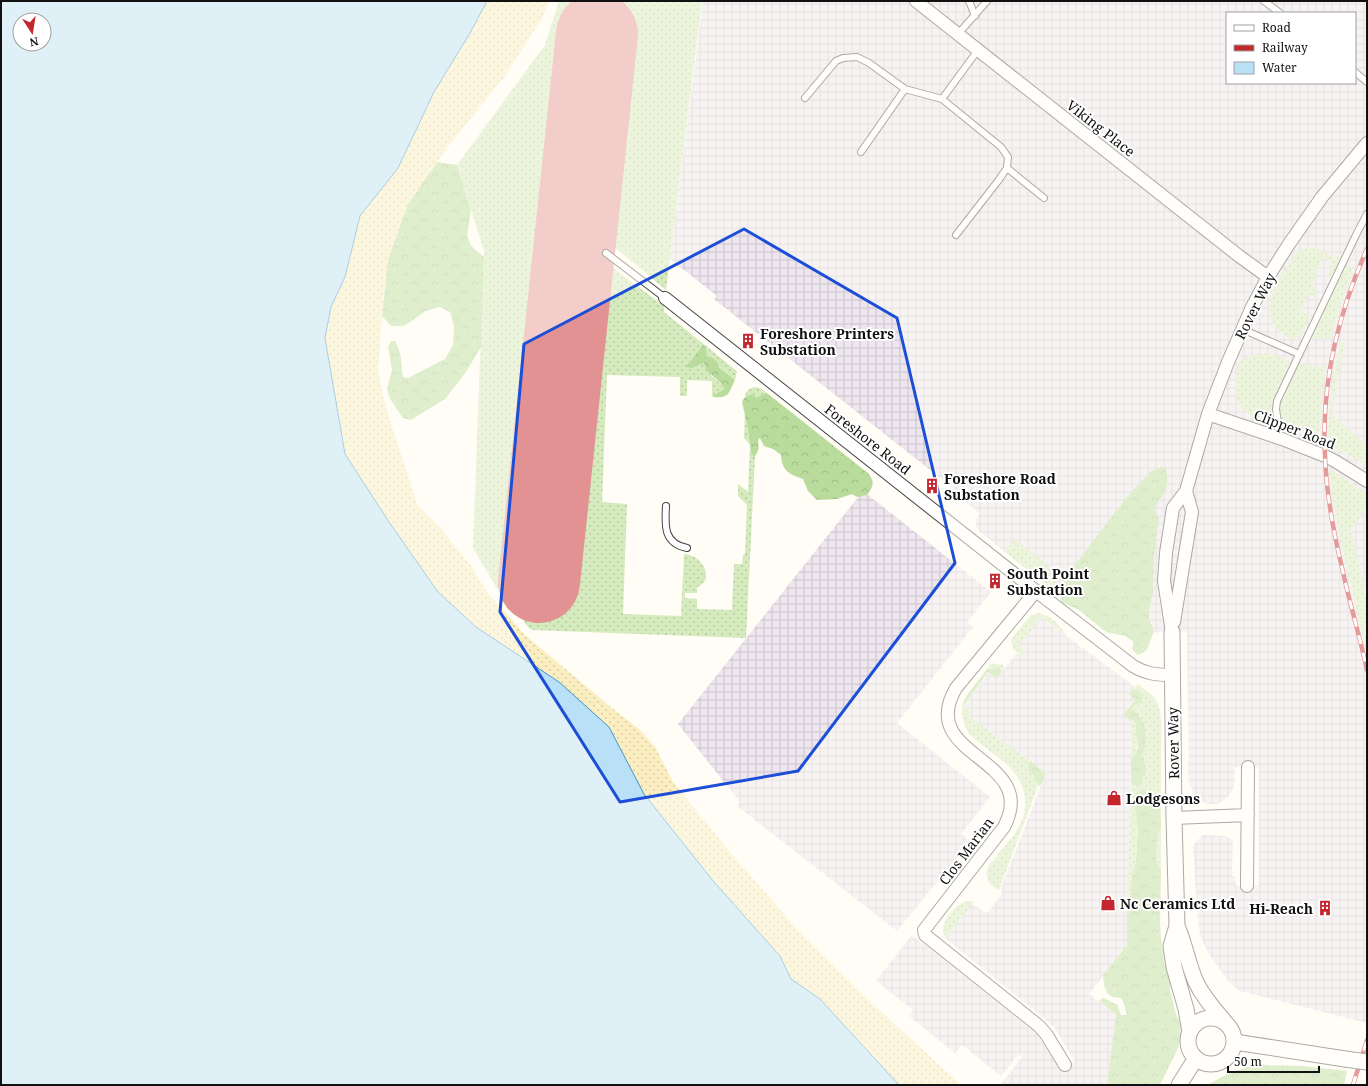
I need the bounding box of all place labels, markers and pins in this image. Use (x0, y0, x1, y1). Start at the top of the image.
place label: Foreshore Printers Substation (760, 324, 894, 359)
building icon: Foreshore Printers Substation (739, 332, 757, 350)
place label: Foreshore Road Substation (944, 469, 1056, 504)
building icon: Foreshore Road Substation (923, 477, 941, 495)
place label: South Point Substation (1007, 564, 1089, 599)
building icon: South Point Substation (986, 572, 1004, 590)
shop icon: Lodgesons (1105, 789, 1123, 807)
place label: Lodgesons (1126, 789, 1200, 808)
shop icon: Nc Ceramics Ltd (1099, 894, 1117, 912)
place label: Nc Ceramics Ltd (1120, 894, 1235, 913)
place label: Hi-Reach (1249, 899, 1313, 918)
building icon: Hi-Reach (1316, 899, 1334, 917)

